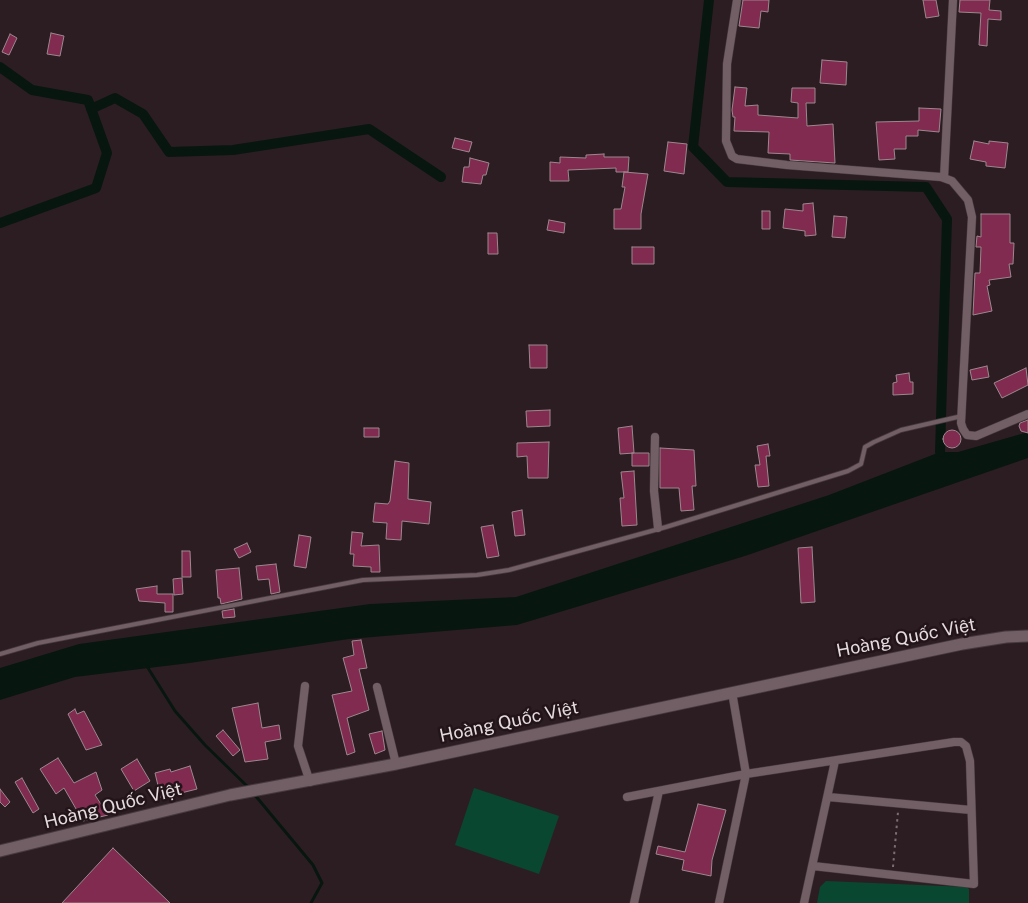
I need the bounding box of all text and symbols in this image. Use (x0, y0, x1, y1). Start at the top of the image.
street label: Hoàng Quốc Việt (835, 614, 977, 662)
street label: Hoàng Quốc Việt (438, 697, 580, 747)
street label: Hoàng Quốc Việt (42, 778, 184, 834)

